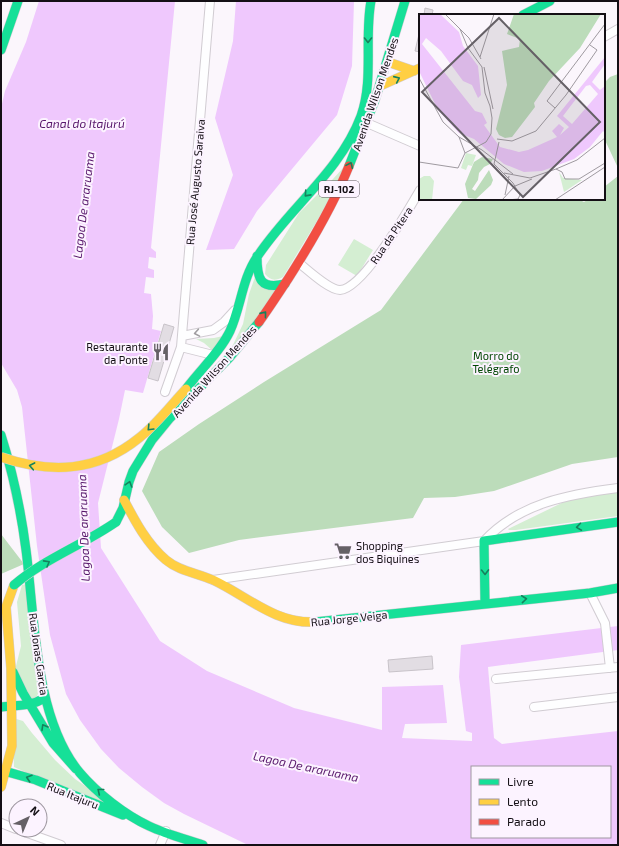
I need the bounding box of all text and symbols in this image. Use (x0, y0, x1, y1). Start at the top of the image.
inset map (419, 14, 605, 200)
street label: Avenida Wilson Mendes (349, 35, 401, 152)
one-way arrow (364, 37, 372, 43)
one-way arrow (393, 76, 401, 84)
water label: Canal do Itajurú (39, 116, 125, 131)
street label: Rua José Augusto Saraiva (183, 119, 207, 245)
water label: Lagoa De araruama (70, 151, 97, 259)
one-way arrow (345, 162, 353, 170)
road number: RJ-102 (319, 181, 359, 197)
one-way arrow (305, 189, 312, 196)
street label: Rua da Pitera (367, 204, 415, 266)
one-way arrow (260, 312, 267, 319)
street label: Avenida Wilson Mendes (169, 322, 259, 420)
one-way arrow (194, 328, 201, 337)
place label: Restaurante da Ponte (86, 340, 148, 366)
restaurant icon: Restaurante da Ponte (151, 342, 171, 362)
park label: Morro do Telégrafo (472, 349, 520, 375)
one-way arrow (147, 423, 155, 431)
one-way arrow (29, 462, 35, 470)
water label: Lagoa De araruama (74, 474, 92, 582)
one-way arrow (124, 481, 133, 488)
one-way arrow (576, 522, 582, 531)
place label: Shopping dos Biquines (356, 539, 420, 565)
supermarket icon: Shopping dos Biquines (333, 541, 353, 561)
one-way arrow (43, 561, 50, 568)
one-way arrow (481, 569, 489, 575)
one-way arrow (521, 595, 527, 604)
street label: Rua Jorge Veiga (310, 608, 388, 628)
street label: Rua Jonas Garcia (27, 612, 51, 696)
one-way arrow (41, 724, 48, 731)
water label: Lagoa De araruama (252, 748, 360, 784)
legend (471, 766, 611, 838)
one-way arrow (25, 774, 32, 782)
text: Livre (507, 774, 534, 788)
street label: Rua Itajuru (45, 779, 101, 812)
one-way arrow (98, 789, 105, 796)
text: Lento (507, 794, 538, 808)
north arrow (8, 798, 48, 838)
text: N (28, 803, 43, 818)
text: Parado (507, 814, 546, 828)

